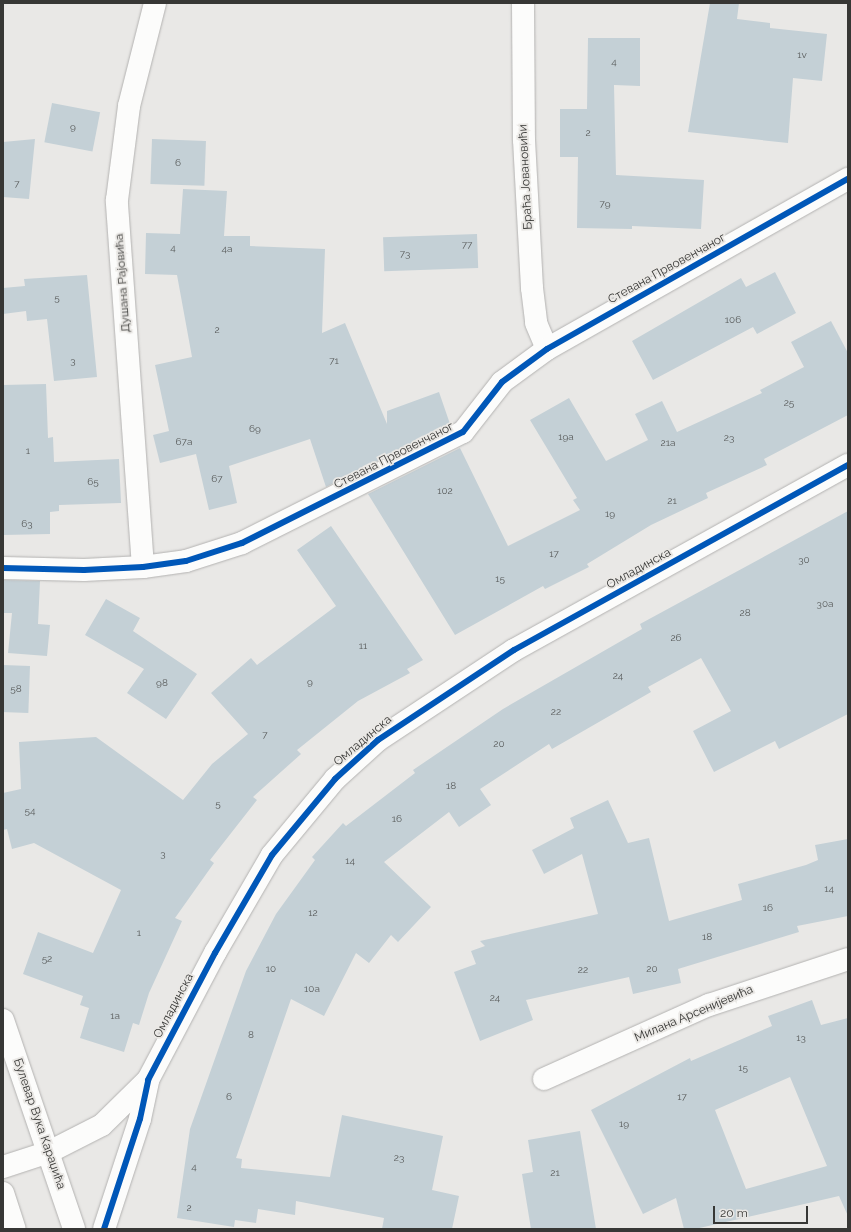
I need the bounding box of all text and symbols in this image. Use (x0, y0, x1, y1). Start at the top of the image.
house number: 1v (797, 49, 807, 61)
house number: 4 (611, 56, 617, 68)
house number: 9 (70, 121, 76, 133)
street label: Браћа Јовановићи (516, 124, 536, 230)
house number: 2 (585, 127, 591, 139)
house number: 6 (175, 157, 181, 169)
house number: 7 (14, 178, 20, 190)
house number: 79 (599, 198, 611, 210)
street label: Стевана Првовенчаног (606, 231, 728, 307)
street label: Душана Рајовића (112, 233, 134, 333)
house number: 77 (462, 239, 472, 251)
house number: 4 (170, 242, 176, 254)
house number: 4a (222, 243, 232, 255)
house number: 73 (400, 248, 410, 260)
house number: 5 (54, 292, 60, 304)
house number: 106 (725, 314, 741, 326)
house number: 2 (214, 324, 220, 336)
house number: 3 (70, 355, 76, 367)
house number: 71 (329, 355, 339, 367)
house number: 25 (784, 397, 794, 409)
street label: Стевана Првовенчаног (332, 420, 456, 492)
house number: 69 (249, 423, 261, 435)
house number: 19a (558, 431, 574, 443)
house number: 23 (724, 432, 734, 444)
house number: 67a (176, 436, 192, 448)
house number: 21a (661, 437, 675, 449)
house number: 1 (26, 445, 30, 457)
house number: 67 (211, 473, 223, 485)
house number: 65 (87, 476, 99, 488)
house number: 102 (437, 485, 453, 497)
house number: 21 (667, 495, 677, 507)
house number: 19 (605, 508, 615, 520)
house number: 63 (21, 518, 33, 530)
street label: Омладинска (604, 545, 674, 593)
house number: 17 (549, 548, 559, 560)
house number: 30 (798, 554, 810, 566)
house number: 15 (495, 573, 505, 585)
house number: 30a (817, 598, 833, 610)
house number: 28 (739, 607, 751, 619)
house number: 26 (670, 632, 682, 644)
house number: 11 (359, 640, 367, 652)
house number: 24 (613, 670, 623, 682)
house number: 9 (307, 676, 313, 688)
house number: 98 (156, 677, 168, 689)
house number: 58 (10, 683, 22, 695)
house number: 22 (551, 706, 561, 718)
street label: Омладинска (331, 713, 395, 769)
house number: 7 (262, 729, 268, 741)
house number: 20 (493, 738, 505, 750)
house number: 18 (446, 780, 456, 792)
house number: 5 (215, 798, 221, 810)
house number: 54 (25, 805, 35, 817)
house number: 16 (392, 813, 402, 825)
house number: 3 (160, 848, 166, 860)
house number: 14 (345, 855, 355, 867)
house number: 14 (824, 883, 834, 895)
house number: 16 (763, 902, 773, 914)
house number: 12 (308, 907, 318, 919)
house number: 1 (137, 927, 141, 939)
house number: 18 (702, 931, 712, 943)
house number: 52 (42, 953, 52, 965)
house number: 10 (266, 963, 276, 975)
house number: 20 (646, 963, 658, 975)
house number: 22 (578, 964, 588, 976)
street label: Омладинска (151, 971, 197, 1041)
street label: Милана Арсенијевића (632, 982, 756, 1046)
house number: 10a (304, 983, 320, 995)
house number: 24 (490, 992, 500, 1004)
house number: 1a (110, 1010, 120, 1022)
house number: 8 (248, 1029, 254, 1041)
house number: 13 (796, 1032, 806, 1044)
street label: Булевар Вука Караџића (10, 1057, 68, 1191)
house number: 15 (738, 1062, 748, 1074)
house number: 6 (226, 1091, 232, 1103)
house number: 17 (677, 1091, 687, 1103)
house number: 19 (619, 1118, 629, 1130)
house number: 23 (394, 1152, 404, 1164)
house number: 4 (191, 1161, 197, 1173)
house number: 21 (550, 1167, 560, 1179)
scale bar (715, 1198, 810, 1224)
house number: 2 (186, 1202, 192, 1214)
text: 20 m (720, 1206, 748, 1220)

